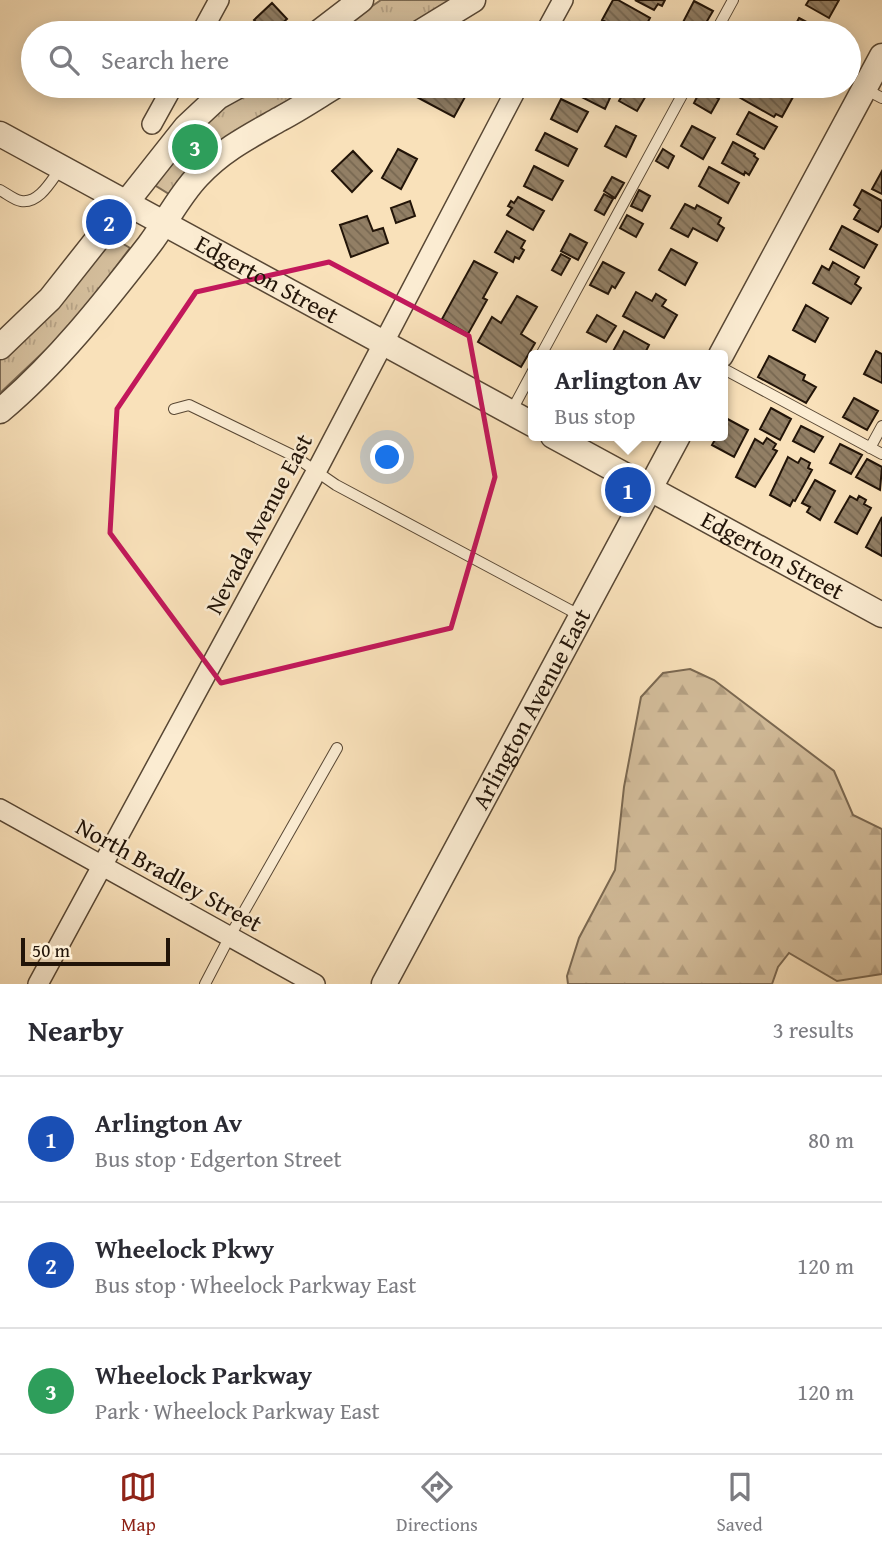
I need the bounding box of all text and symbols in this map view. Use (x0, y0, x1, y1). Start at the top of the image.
search box (21, 21, 861, 98)
text: Search here (101, 40, 229, 79)
icon: search (45, 41, 83, 79)
pin: 3 (172, 121, 218, 173)
pin: 2 (86, 196, 132, 248)
street label: Edgerton Street (189, 226, 346, 333)
popup (528, 350, 728, 441)
text: Arlington Av (554, 360, 702, 399)
text: Bus stop (554, 399, 635, 432)
street label: Nevada Avenue East (196, 427, 321, 620)
your location (370, 440, 404, 474)
pin: 1 (605, 464, 651, 516)
street label: Edgerton Street (695, 502, 851, 608)
street label: Arlington Avenue East (463, 602, 600, 816)
street label: North Bradley Street (70, 809, 269, 941)
scale bar (21, 935, 170, 967)
text: 50 m (32, 936, 70, 964)
text: Nearby (28, 1008, 124, 1052)
text: 3 results (773, 1013, 854, 1046)
text: Arlington Av (95, 1103, 242, 1142)
text: 1 (45, 1123, 57, 1156)
text: 80 m (808, 1123, 854, 1156)
text: Bus stop · Edgerton Street (95, 1142, 342, 1175)
text: Wheelock Pkwy (95, 1229, 274, 1268)
text: 2 (45, 1249, 57, 1282)
text: 120 m (797, 1249, 854, 1282)
text: Bus stop · Wheelock Parkway East (95, 1268, 416, 1301)
text: Wheelock Parkway (95, 1355, 312, 1394)
text: 3 (45, 1375, 57, 1408)
text: 120 m (797, 1375, 854, 1408)
text: Park · Wheelock Parkway East (95, 1394, 380, 1427)
tab: Map (119, 1468, 157, 1538)
tab: Directions (396, 1468, 478, 1538)
tab: Saved (717, 1468, 763, 1538)

